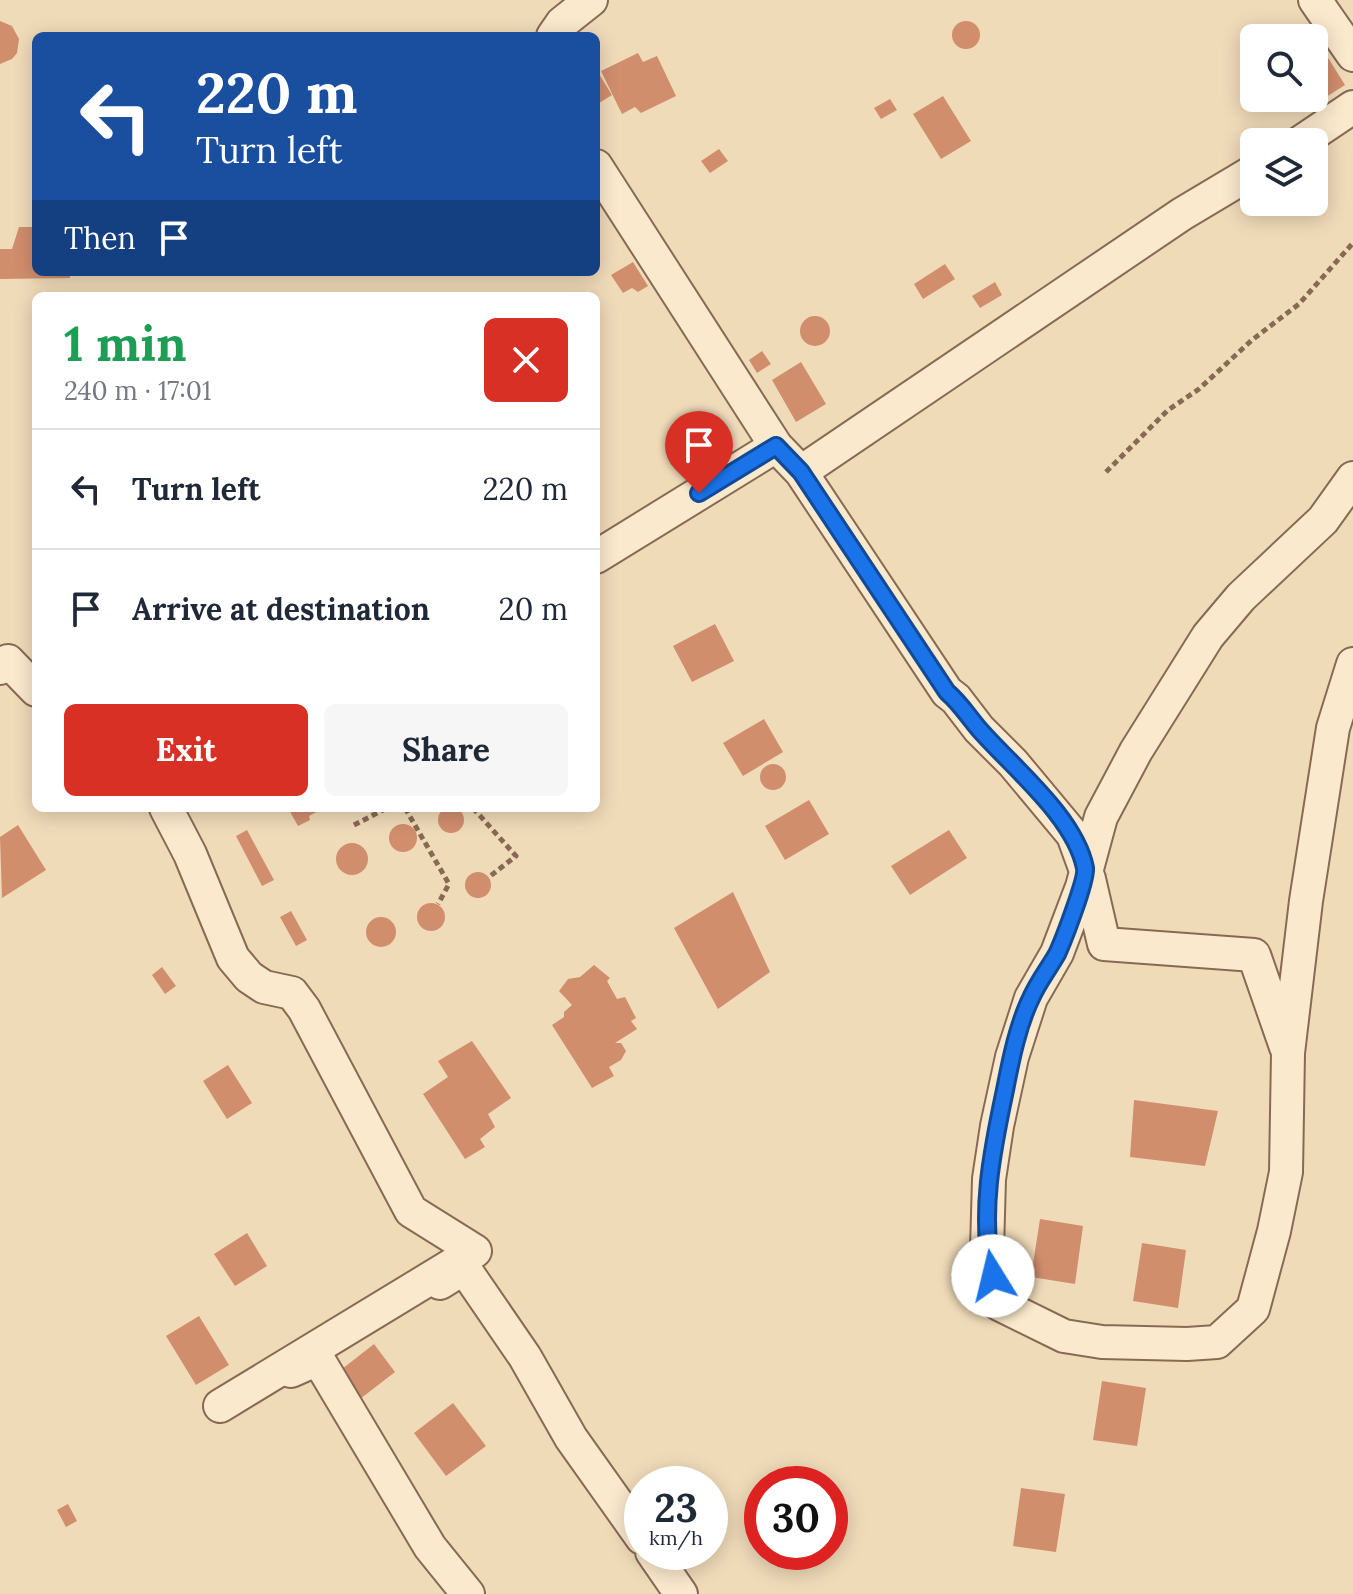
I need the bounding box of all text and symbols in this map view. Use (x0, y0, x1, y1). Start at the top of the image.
map controls (1240, 24, 1328, 216)
button: search (1240, 24, 1328, 112)
text: 220 m (196, 57, 358, 128)
icon: left (64, 64, 168, 168)
text: Turn left (196, 127, 343, 173)
button: layers (1240, 128, 1328, 216)
icon: arrive (152, 216, 196, 260)
text: Then (64, 219, 136, 257)
text: 1 min (64, 313, 187, 374)
button: close (484, 318, 568, 402)
text: 240 m · 17:01 (64, 374, 211, 407)
pin (665, 411, 733, 493)
icon: arrive (677, 423, 721, 467)
icon: left (64, 467, 108, 511)
text: Turn left (132, 470, 260, 508)
text: 220 m (482, 470, 568, 508)
icon: arrive (64, 587, 108, 631)
text: Arrive at destination (132, 590, 430, 628)
text: 20 m (499, 590, 568, 628)
button: Exit (64, 704, 308, 796)
button: Share (324, 704, 568, 796)
position arrow (951, 1234, 1035, 1318)
speed limit sign: 30 (744, 1466, 848, 1570)
text: 23 (654, 1482, 698, 1533)
text: km/h (649, 1525, 703, 1550)

